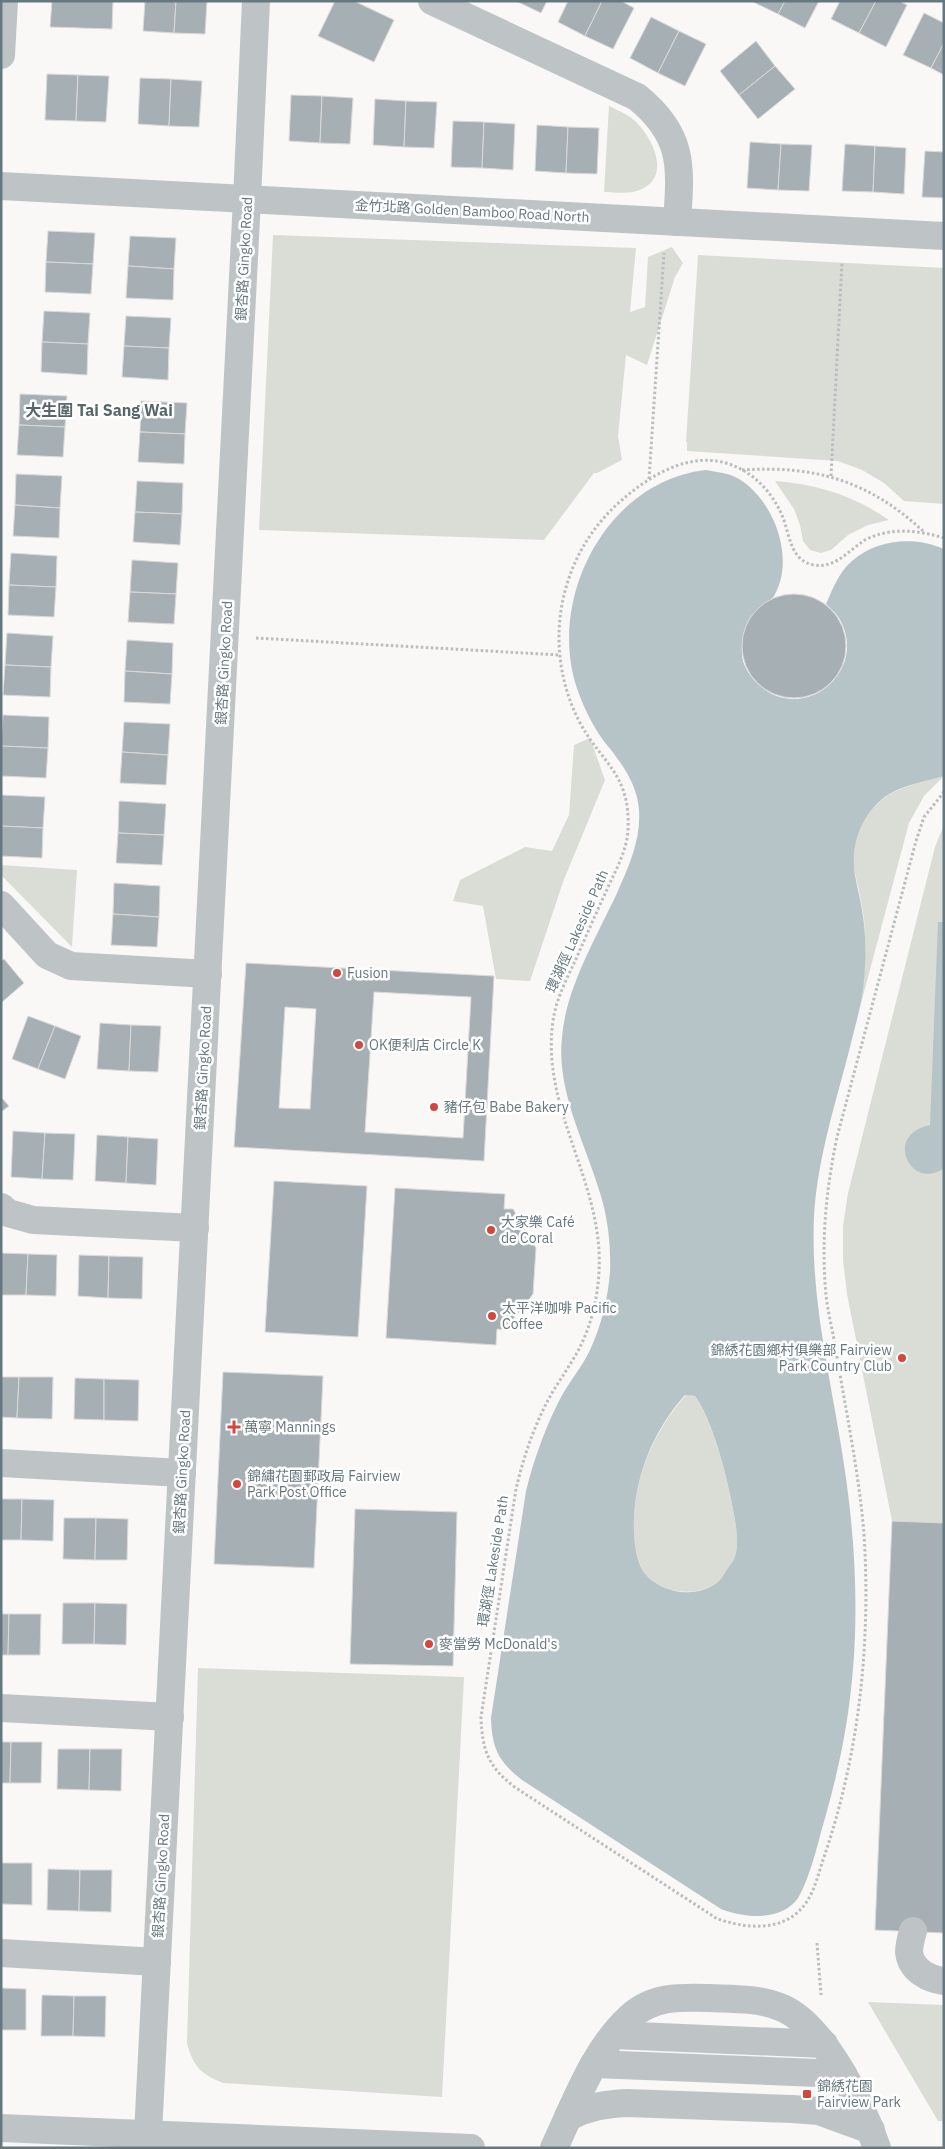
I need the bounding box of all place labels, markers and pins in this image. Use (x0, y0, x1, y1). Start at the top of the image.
place label: Fusion (347, 964, 389, 982)
marker: Fusion (331, 967, 343, 979)
place label: OK便利店 Circle K (369, 1036, 481, 1054)
marker: OK便利店 Circle K (353, 1039, 365, 1051)
place label: 豬仔包 Babe Bakery (444, 1098, 569, 1116)
marker: 豬仔包 Babe Bakery (428, 1101, 440, 1113)
place label: 大家樂 Café de Coral (501, 1213, 575, 1247)
marker: 大家樂 Café de Coral (485, 1224, 497, 1236)
place label: 太平洋咖啡 Pacific Coffee (502, 1299, 617, 1333)
marker: 太平洋咖啡 Pacific Coffee (486, 1310, 498, 1322)
place label: 錦綉花園鄉村俱樂部 Fairview Park Country Club (710, 1341, 892, 1375)
marker: 錦綉花園鄉村俱樂部 Fairview Park Country Club (896, 1352, 908, 1364)
place label: 萬寧 Mannings (244, 1418, 336, 1436)
marker: 萬寧 Mannings (228, 1421, 240, 1433)
place label: 錦繡花園郵政局 Fairview Park Post Office (247, 1467, 401, 1501)
marker: 錦繡花園郵政局 Fairview Park Post Office (231, 1478, 243, 1490)
place label: 麥當勞 McDonald's (439, 1635, 558, 1653)
marker: 麥當勞 McDonald's (423, 1638, 435, 1650)
place label: 錦綉花園 Fairview Park (817, 2077, 902, 2111)
marker: 錦綉花園 Fairview Park (801, 2088, 813, 2100)

